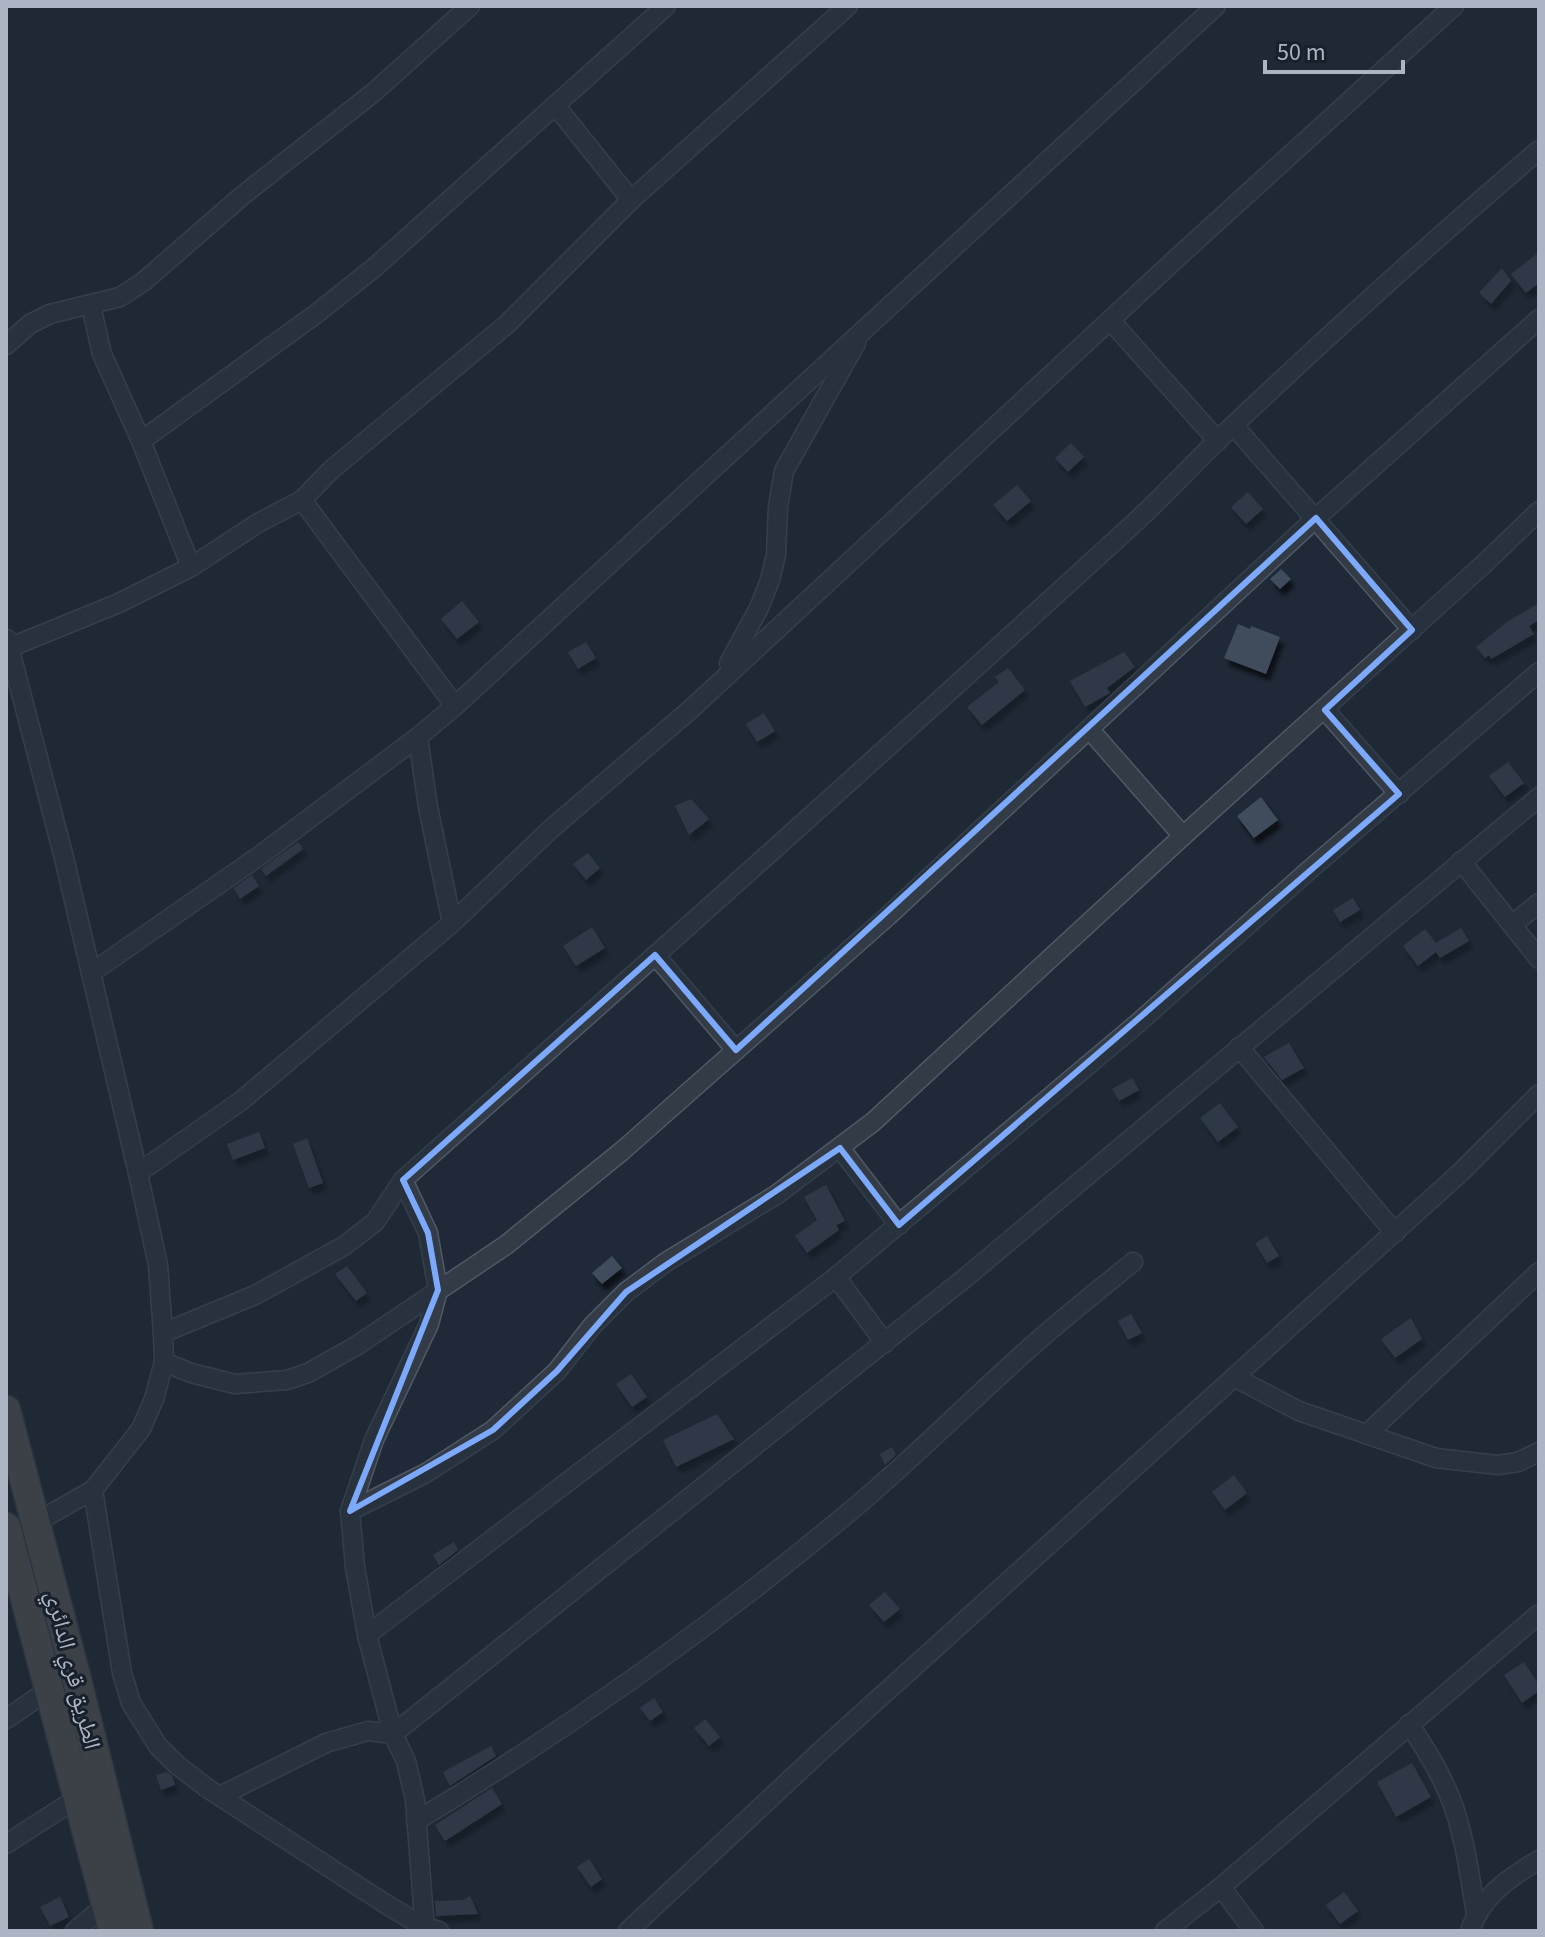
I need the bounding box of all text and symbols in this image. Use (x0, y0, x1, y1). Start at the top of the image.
scale bar (1265, 24, 1403, 74)
text: 50 m (1277, 35, 1326, 70)
street label: الطريق قري الدائري (35, 1587, 110, 1753)

